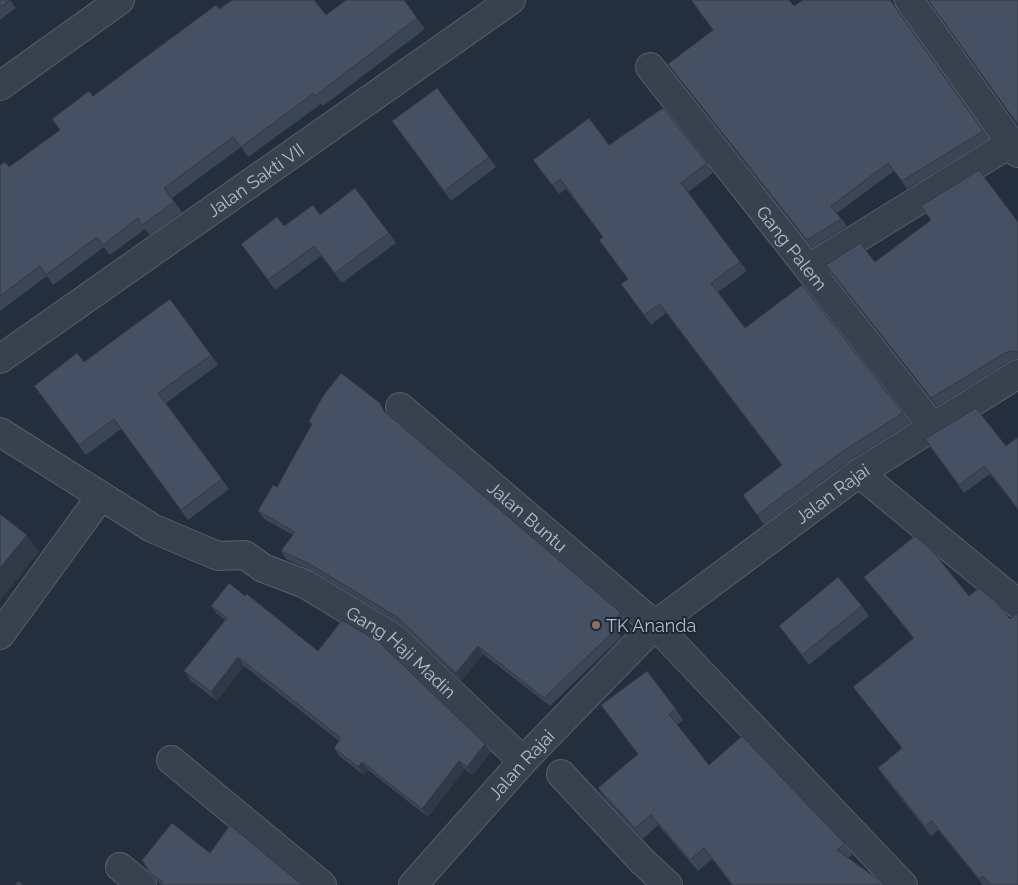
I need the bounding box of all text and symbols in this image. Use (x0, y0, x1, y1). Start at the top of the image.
street label: Jalan Sakti VII (203, 138, 308, 221)
street label: Gang Palem (752, 201, 832, 294)
street label: Jalan Rajai (791, 459, 873, 528)
street label: Jalan Buntu (484, 476, 572, 556)
street label: Gang Haji Madin (343, 601, 461, 702)
place label: TK Ananda (606, 615, 696, 636)
marker: TK Ananda (590, 619, 602, 631)
street label: Jalan Rajai (484, 725, 558, 803)

